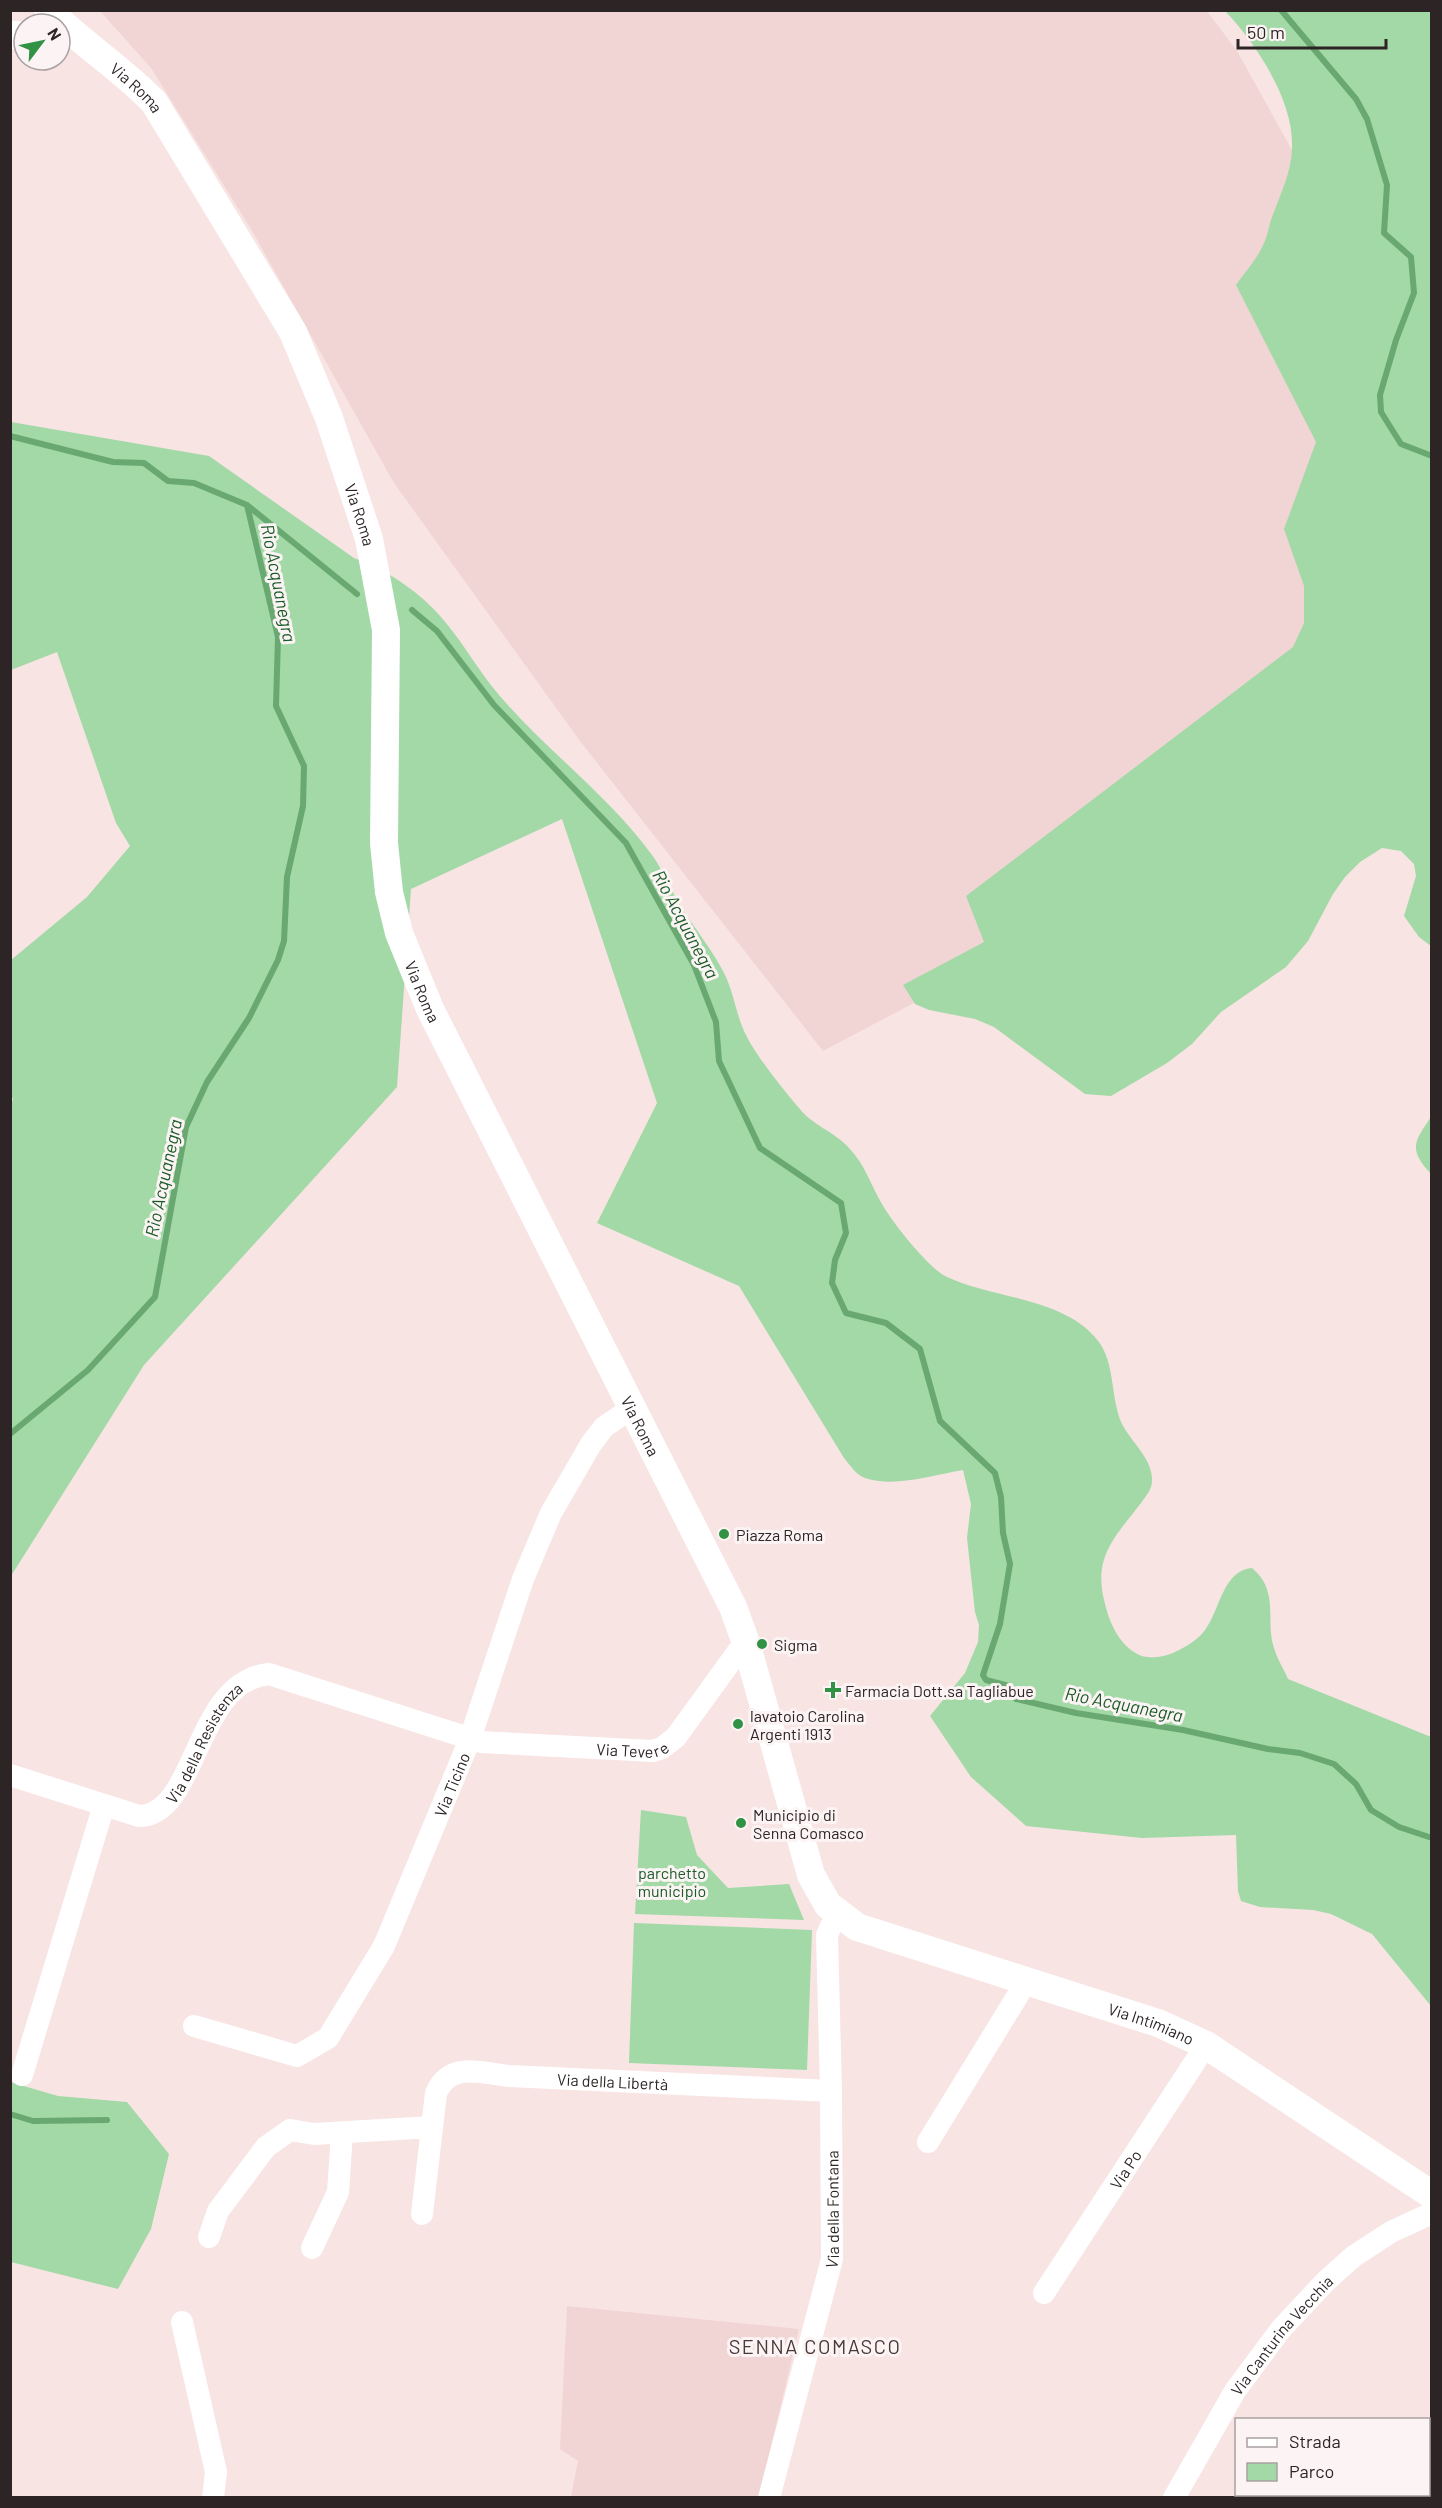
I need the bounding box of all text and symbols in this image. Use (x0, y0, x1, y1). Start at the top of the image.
north arrow (12, 12, 72, 72)
scale bar (1238, 12, 1386, 50)
text: 50 m (1247, 21, 1285, 43)
text: N (44, 24, 66, 43)
street label: Via Roma (107, 58, 167, 115)
street label: Via Roma (342, 481, 380, 547)
water label: Rio Acquanegra (257, 522, 301, 644)
water label: Rio Acquanegra (648, 866, 724, 982)
street label: Via Roma (402, 958, 445, 1025)
water label: Rio Acquanegra (140, 1117, 186, 1239)
street label: Via Roma (618, 1392, 664, 1459)
place label: Piazza Roma (736, 1525, 823, 1544)
marker: Piazza Roma (717, 1527, 731, 1541)
place label: Sigma (774, 1635, 817, 1654)
marker: Sigma (755, 1637, 769, 1651)
street label: Via della Resistenza (161, 1678, 246, 1807)
place label: Farmacia Dott.sa Tagliabue (845, 1681, 1034, 1700)
water label: Rio Acquanegra (1063, 1682, 1185, 1726)
marker: Farmacia Dott.sa Tagliabue (826, 1683, 840, 1697)
place label: lavatoio Carolina Argenti 1913 (750, 1706, 864, 1743)
marker: lavatoio Carolina Argenti 1913 (731, 1717, 745, 1731)
street label: Via Tevere (596, 1737, 672, 1761)
street label: Via Ticino (429, 1749, 473, 1819)
place label: Municipio di Senna Comasco (753, 1805, 864, 1842)
marker: Municipio di Senna Comasco (734, 1816, 748, 1830)
park label: parchetto municipio (638, 1863, 706, 1900)
street label: Via Intimiano (1106, 1998, 1197, 2048)
street label: Via della Libertà (557, 2069, 669, 2093)
street label: Via Po (1105, 2146, 1145, 2192)
street label: Via della Fontana (821, 2150, 841, 2270)
street label: Via Canturina Vecchia (1226, 2271, 1336, 2399)
district label: SENNA COMASCO (729, 2334, 901, 2358)
legend (1235, 2418, 1430, 2496)
text: Strada (1289, 2430, 1341, 2452)
text: Parco (1289, 2460, 1334, 2482)

